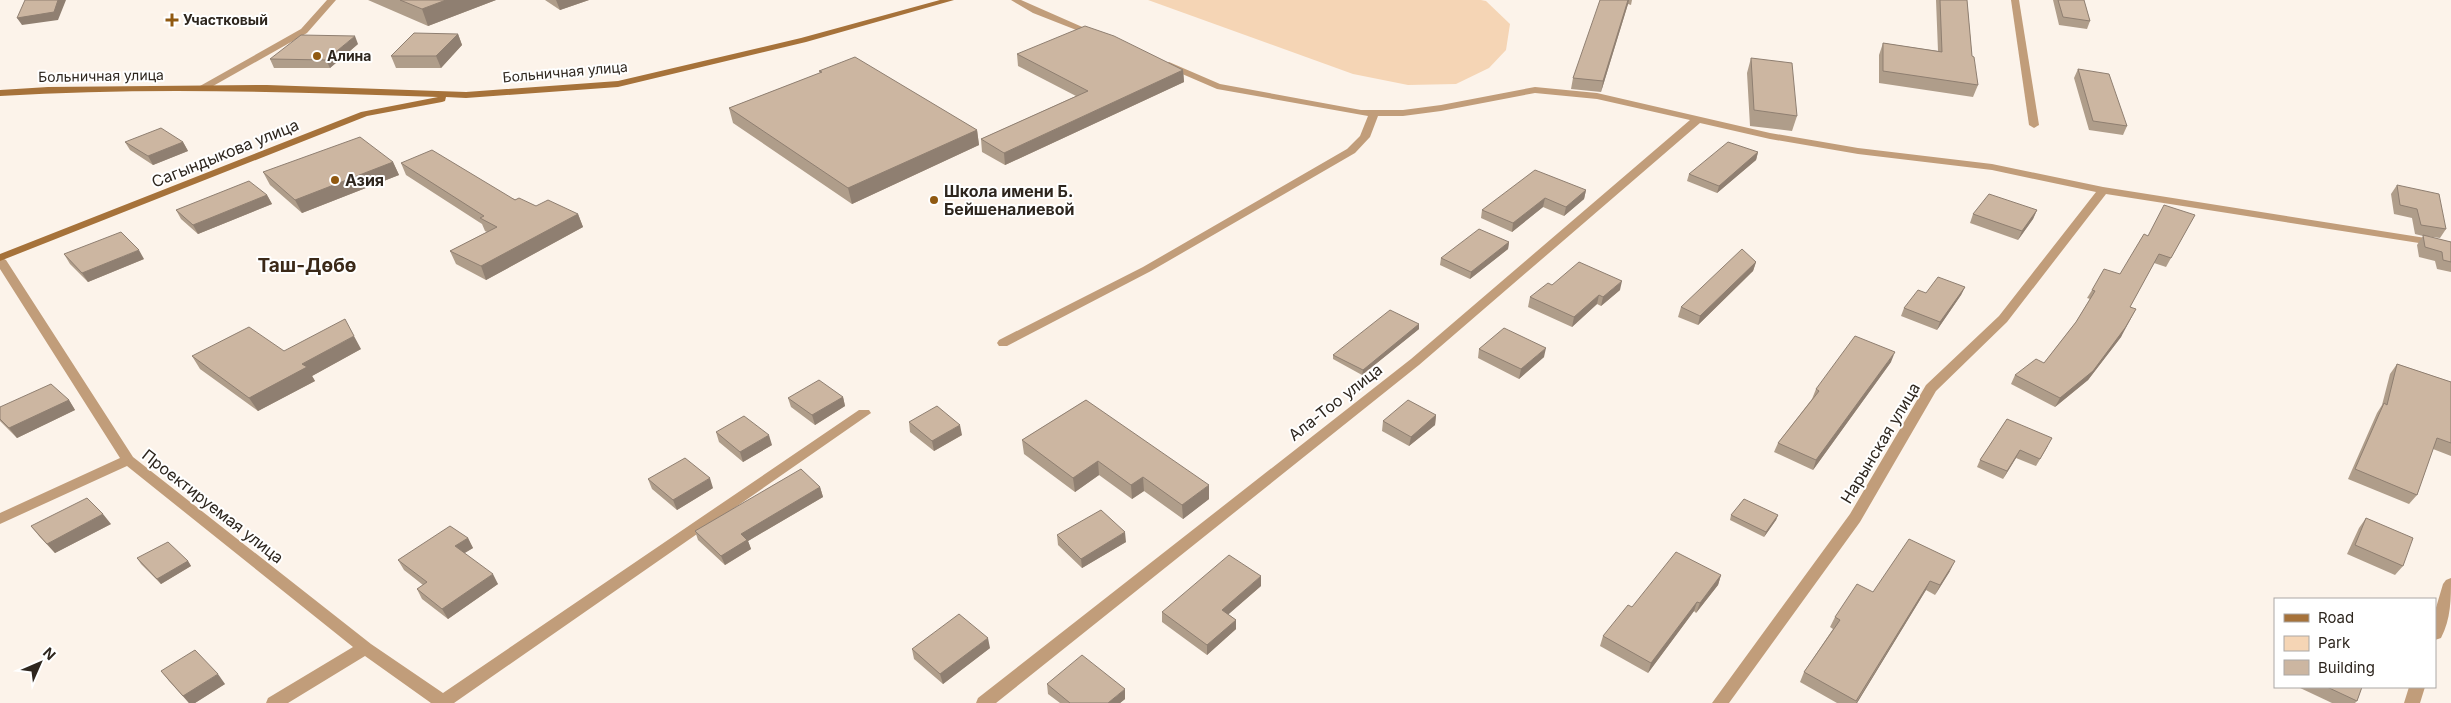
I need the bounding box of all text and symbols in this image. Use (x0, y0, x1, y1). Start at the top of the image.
place label: Участковый (183, 11, 268, 28)
marker: Участковый (165, 13, 179, 27)
place label: Алина (327, 47, 371, 64)
marker: Алина (311, 50, 323, 62)
street label: Больничная улица (502, 58, 628, 85)
street label: Больничная улица (38, 66, 164, 85)
street label: Сагындыкова улица (149, 114, 301, 192)
place label: Азия (345, 170, 384, 190)
marker: Азия (329, 174, 341, 186)
place label: Школа имени Б. Бейшеналиевой (944, 181, 1075, 219)
marker: Школа имени Б. Бейшеналиевой (928, 194, 940, 206)
district label: Таш-Дөбө (258, 254, 356, 277)
street label: Ала-Тоо улица (1284, 359, 1386, 445)
street label: Нарынская улица (1836, 379, 1924, 507)
street label: Проектируемая улица (138, 445, 288, 567)
legend (2274, 598, 2436, 688)
text: Road (2318, 608, 2354, 627)
text: Park (2318, 633, 2351, 652)
north arrow (15, 638, 65, 688)
text: N (40, 644, 59, 663)
text: Building (2318, 658, 2375, 677)

